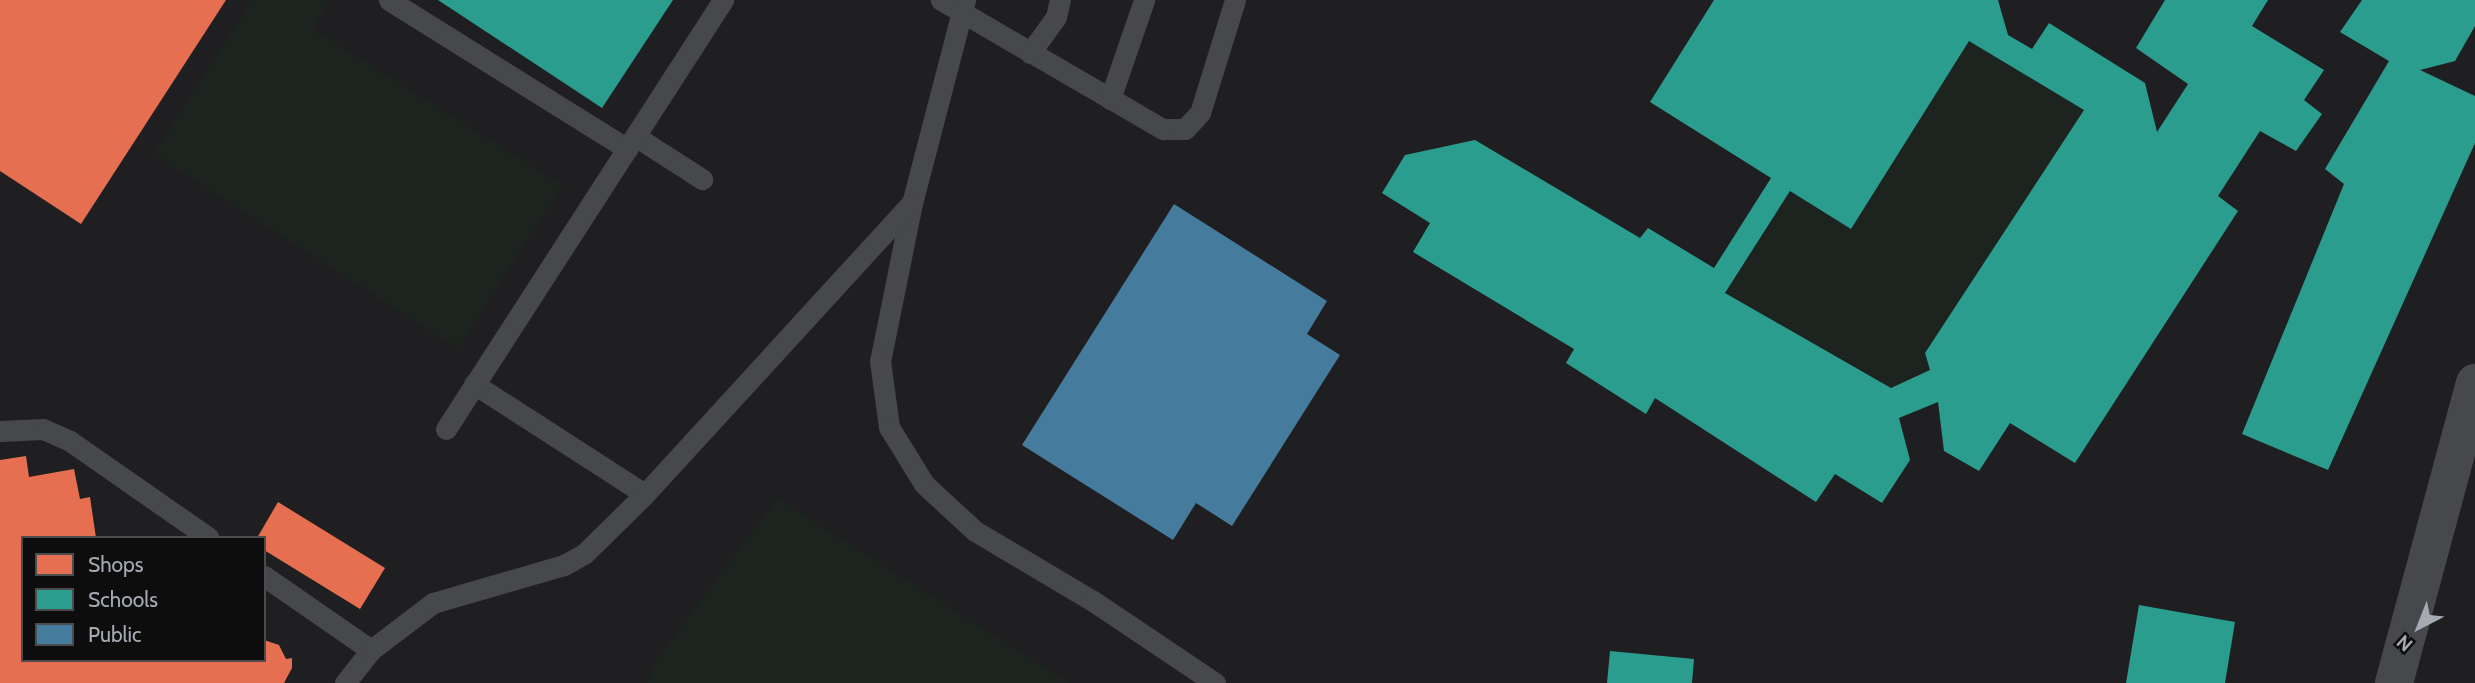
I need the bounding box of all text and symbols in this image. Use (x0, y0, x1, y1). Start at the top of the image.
legend (21, 536, 266, 662)
text: Shops (88, 552, 143, 577)
text: Schools (88, 587, 158, 612)
north arrow (2384, 592, 2454, 662)
text: Public (88, 622, 142, 647)
text: N (2392, 630, 2417, 656)

